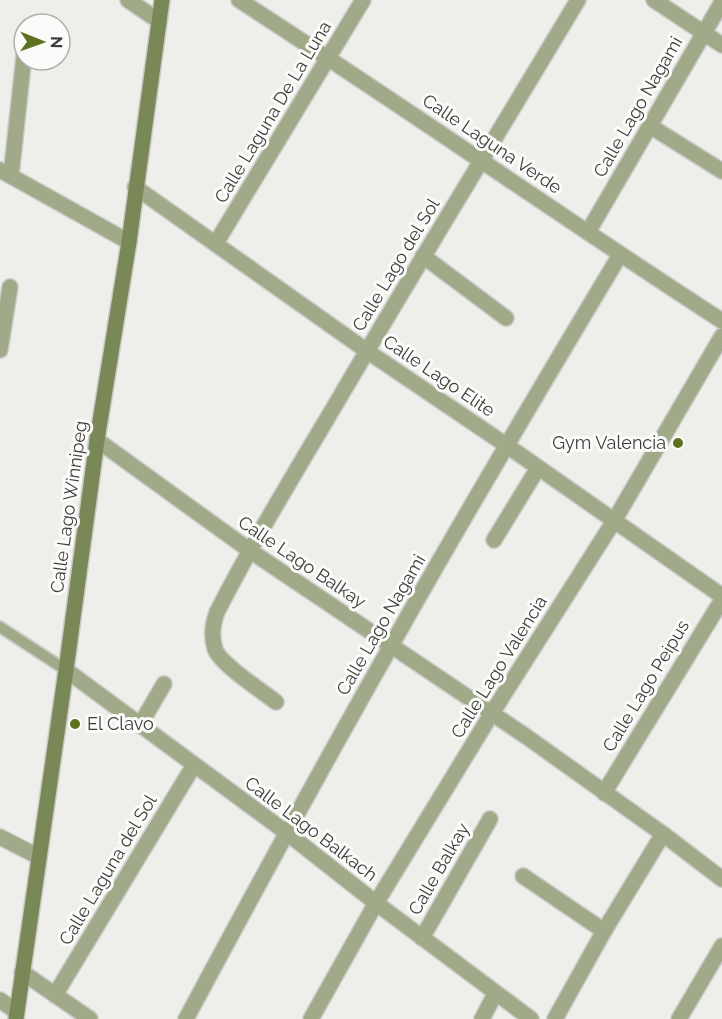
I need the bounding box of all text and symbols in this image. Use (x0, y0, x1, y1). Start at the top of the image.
north arrow (12, 12, 72, 72)
street label: Calle Laguna De La Luna (210, 17, 335, 207)
street label: Calle Lago Nagami (589, 33, 686, 181)
text: N (47, 36, 66, 49)
street label: Calle Laguna Verde (419, 89, 566, 198)
street label: Calle Lago del Sol (348, 195, 444, 335)
street label: Calle Lago Elite (379, 331, 499, 421)
street label: Calle Lago Winnipeg (46, 419, 91, 594)
place label: Gym Valencia (552, 432, 666, 453)
marker: Gym Valencia (671, 436, 685, 450)
street label: Calle Lago Balkay (235, 511, 370, 612)
street label: Calle Lago Nagami (332, 551, 429, 699)
street label: Calle Lago Valencia (446, 592, 551, 742)
street label: Calle Lago Peipus (598, 616, 693, 755)
place label: El Clavo (87, 713, 154, 734)
marker: El Clavo (68, 717, 82, 731)
street label: Calle Lago Balkach (241, 772, 382, 885)
street label: Calle Laguna del Sol (54, 791, 161, 949)
street label: Calle Balkay (404, 819, 473, 918)

